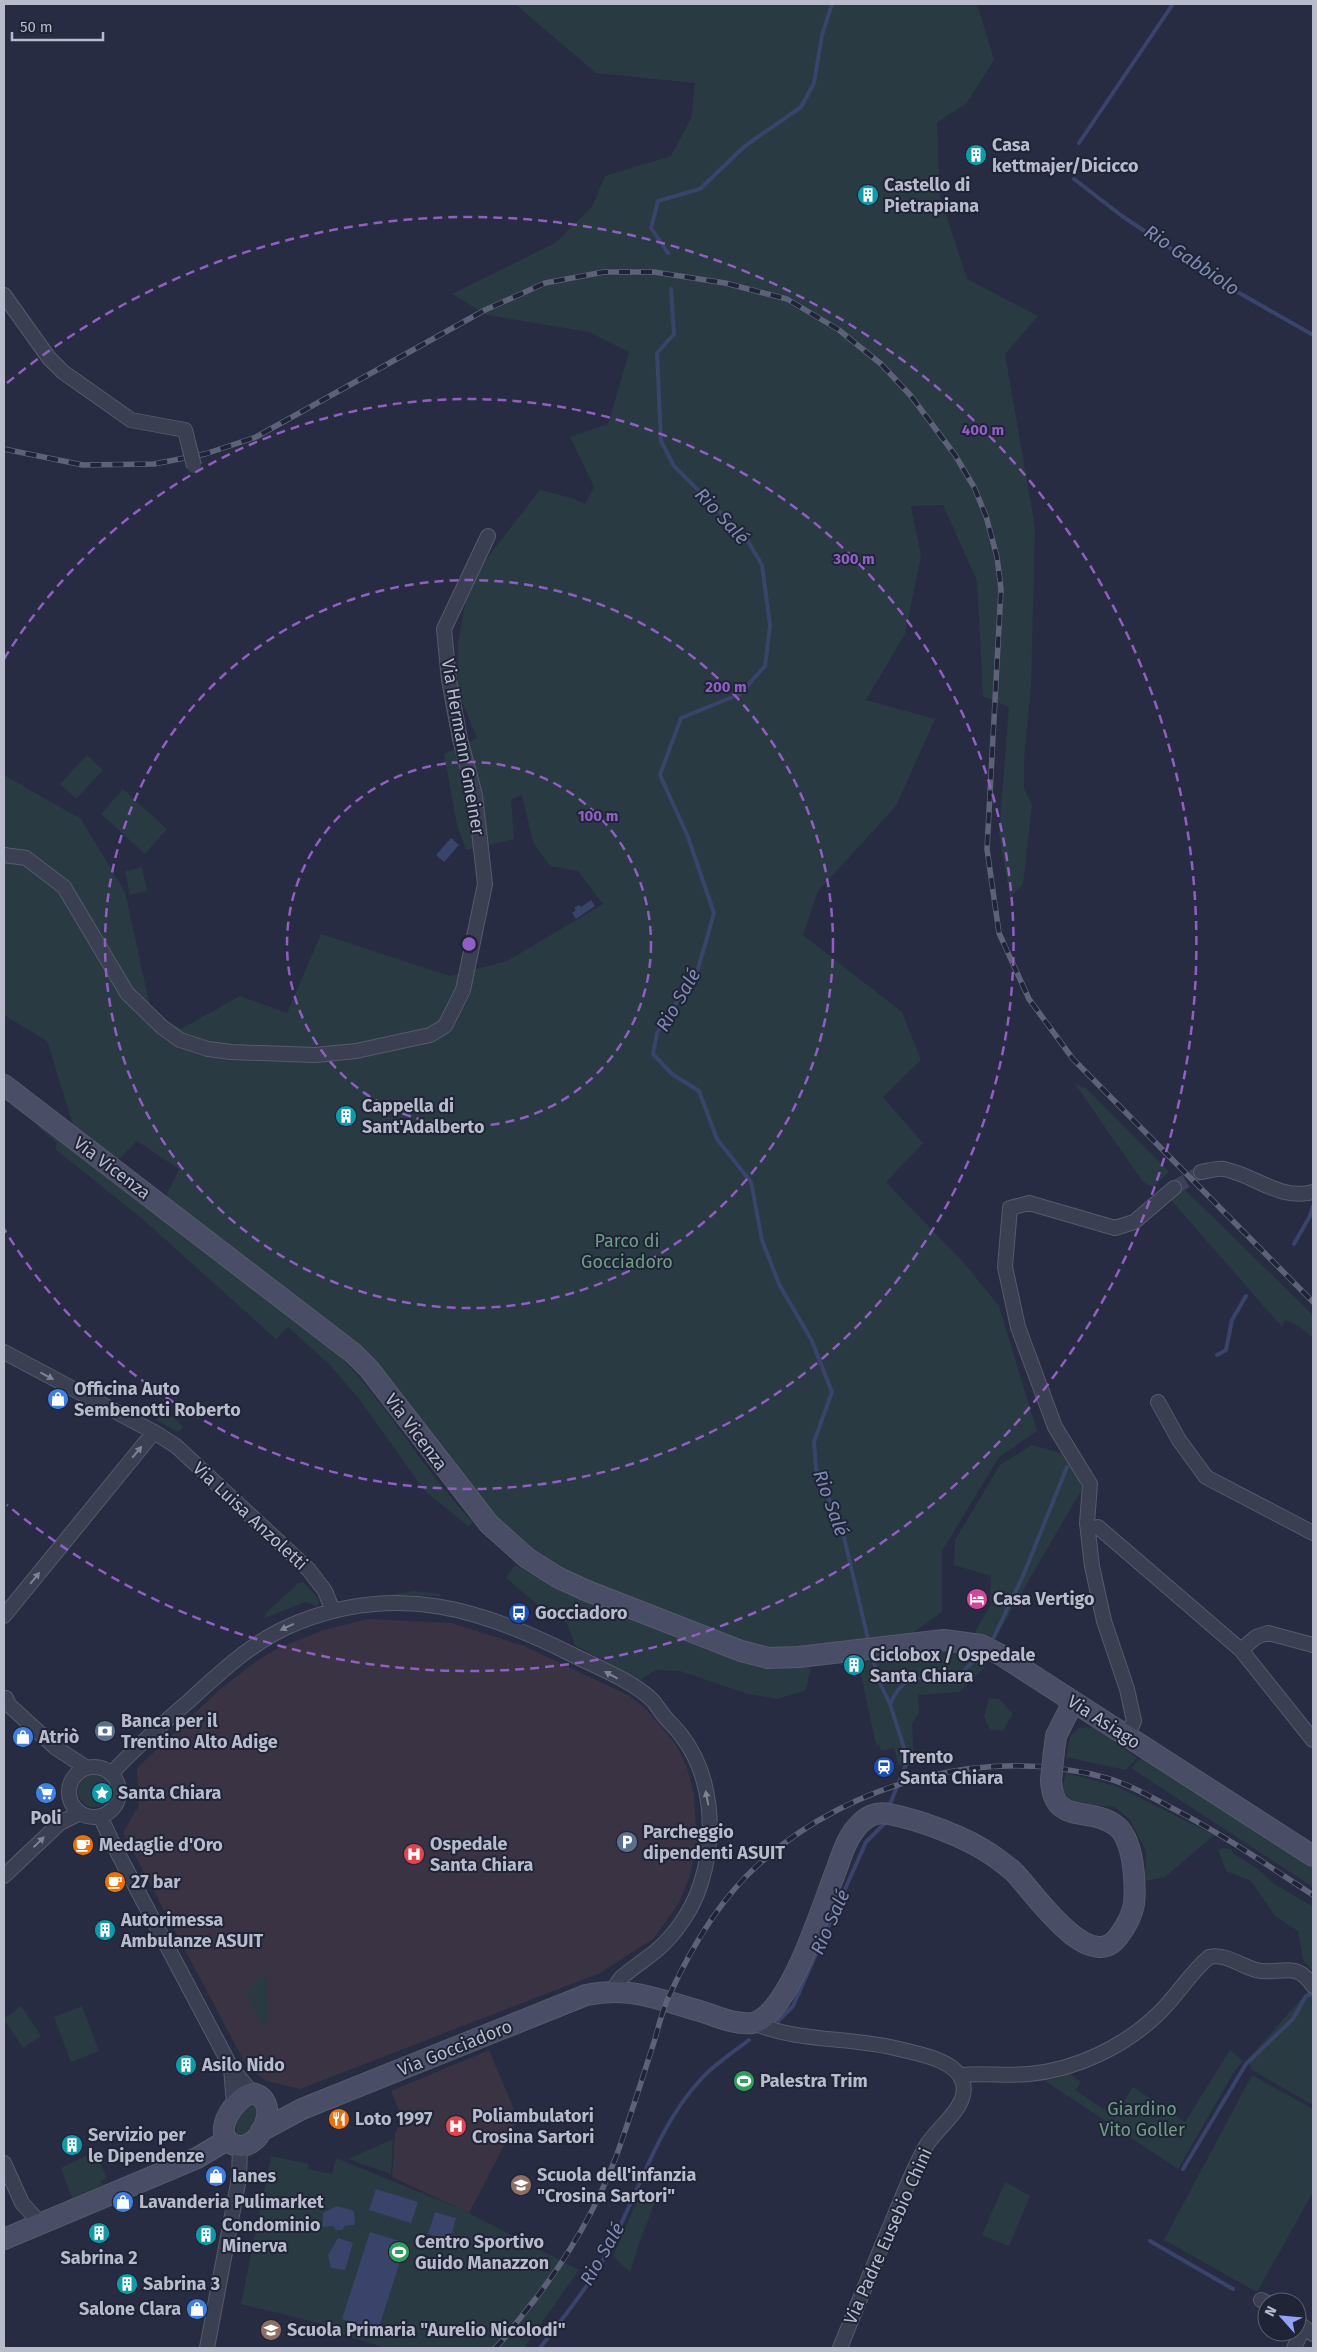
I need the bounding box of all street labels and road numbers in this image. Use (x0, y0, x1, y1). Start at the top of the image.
street label: Via Hermann Gmeiner (437, 657, 489, 837)
street label: Via Vicenza (69, 1132, 155, 1204)
street label: Via Vicenza (380, 1389, 452, 1475)
street label: Via Luisa Anzoletti (188, 1457, 312, 1575)
street label: Via Asiago (1063, 1690, 1145, 1754)
street label: Via Gocciadoro (395, 2015, 515, 2081)
street label: Via Padre Eusebio Chini (839, 2144, 937, 2328)

